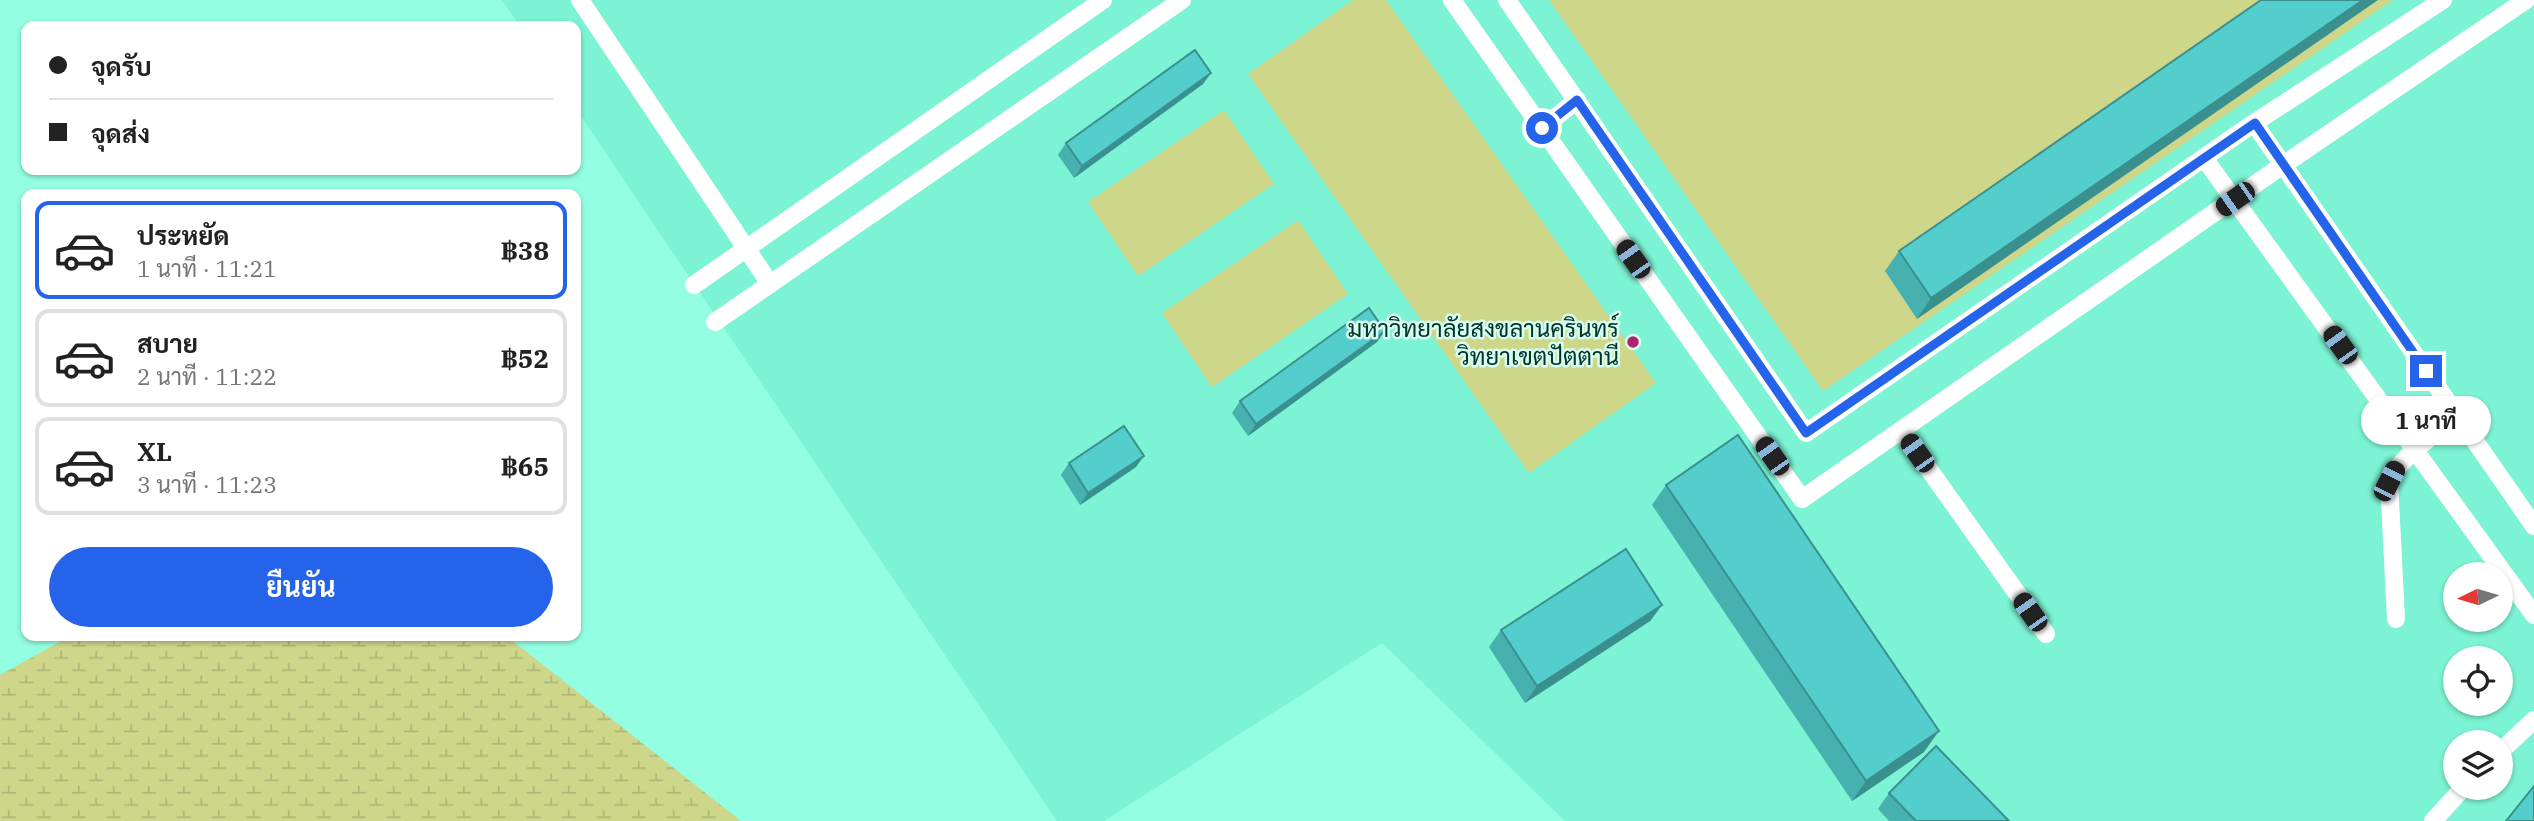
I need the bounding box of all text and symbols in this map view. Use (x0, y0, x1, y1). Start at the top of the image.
text: จุดรับ (91, 49, 152, 83)
route start (1526, 112, 1558, 144)
text: จุดส่ง (91, 116, 150, 150)
car (2212, 178, 2259, 220)
text: ประหยัด (137, 218, 230, 252)
icon: car (53, 219, 116, 282)
text: ฿38 (500, 233, 549, 267)
car (1613, 236, 1654, 282)
text: 1 นาที · 11:21 (137, 253, 277, 283)
place label: มหาวิทยาลัยสงขลานครินทร์ วิทยาเขตปัตตานี (1348, 312, 1619, 372)
car (2320, 322, 2361, 368)
text: สบาย (137, 326, 198, 360)
icon: car (53, 327, 116, 390)
marker: มหาวิทยาลัยสงขลานครินทร์ วิทยาเขตปัตตานี (1625, 334, 1641, 350)
text: ฿52 (500, 341, 549, 375)
route end (2410, 355, 2442, 387)
text: 2 นาที · 11:22 (137, 361, 277, 391)
callout: 1 นาที (2361, 396, 2491, 444)
text: 1 นาที (2395, 405, 2457, 435)
car (1897, 430, 1938, 476)
car (1752, 433, 1793, 479)
text: XL (137, 434, 172, 468)
icon: car (53, 435, 116, 498)
text: ฿65 (500, 449, 549, 483)
car (2371, 458, 2408, 504)
text: 3 นาที · 11:23 (137, 469, 277, 499)
button: ยืนยัน (49, 547, 553, 627)
north arrow (2443, 562, 2513, 632)
map controls (2443, 562, 2513, 800)
car (2010, 589, 2051, 635)
button: locate (2443, 646, 2513, 716)
button: layers (2443, 730, 2513, 800)

